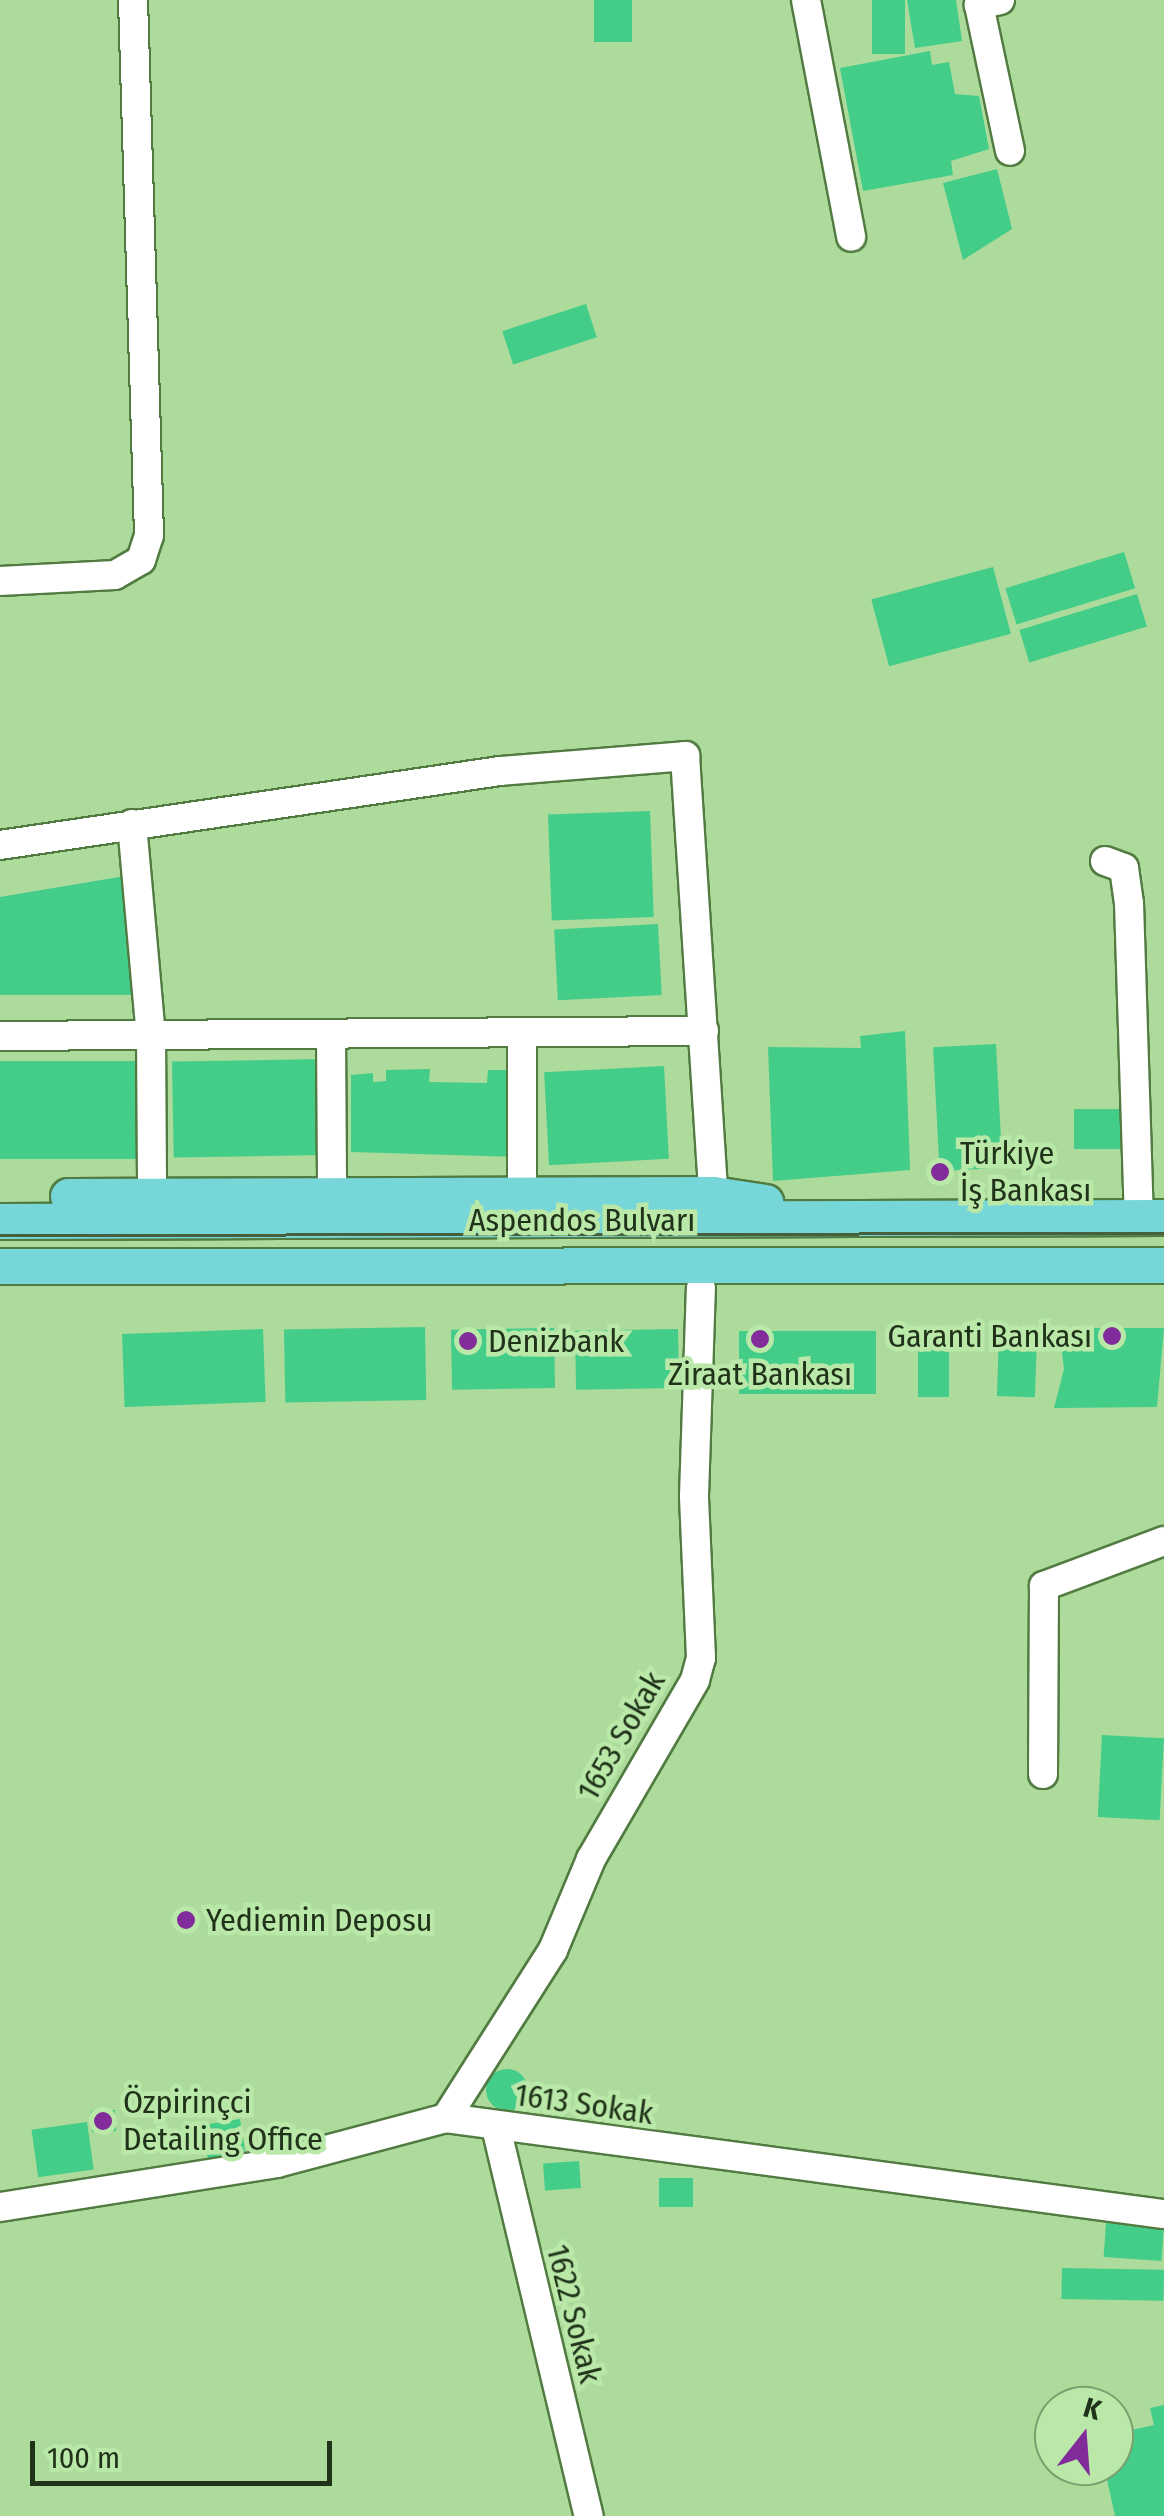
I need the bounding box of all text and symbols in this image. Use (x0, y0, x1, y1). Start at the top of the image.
place label: Türkiye İş Bankası (960, 1135, 1091, 1210)
marker: Türkiye İş Bankası (929, 1161, 951, 1183)
street label: Aspendos Bulvarı (469, 1201, 695, 1239)
place label: Garanti Bankası (888, 1317, 1092, 1355)
place label: Denizbank (488, 1322, 624, 1360)
marker: Garanti Bankası (1101, 1325, 1123, 1347)
marker: Ziraat Bankası (749, 1328, 771, 1350)
marker: Denizbank (457, 1330, 479, 1352)
place label: Ziraat Bankası (668, 1355, 852, 1393)
street label: 1653 Sokak (569, 1665, 673, 1807)
place label: Yediemin Deposu (206, 1901, 433, 1939)
marker: Yediemin Deposu (175, 1909, 197, 1931)
street label: 1613 Sokak (512, 2075, 656, 2133)
place label: Özpirinçci Detailing Office (123, 2084, 323, 2159)
marker: Özpirinçci Detailing Office (92, 2110, 114, 2132)
street label: 1622 Sokak (538, 2241, 610, 2387)
north arrow (1034, 2386, 1134, 2486)
text: K (1080, 2391, 1105, 2427)
scale bar (35, 2421, 338, 2483)
text: 100 m (47, 2440, 120, 2476)

